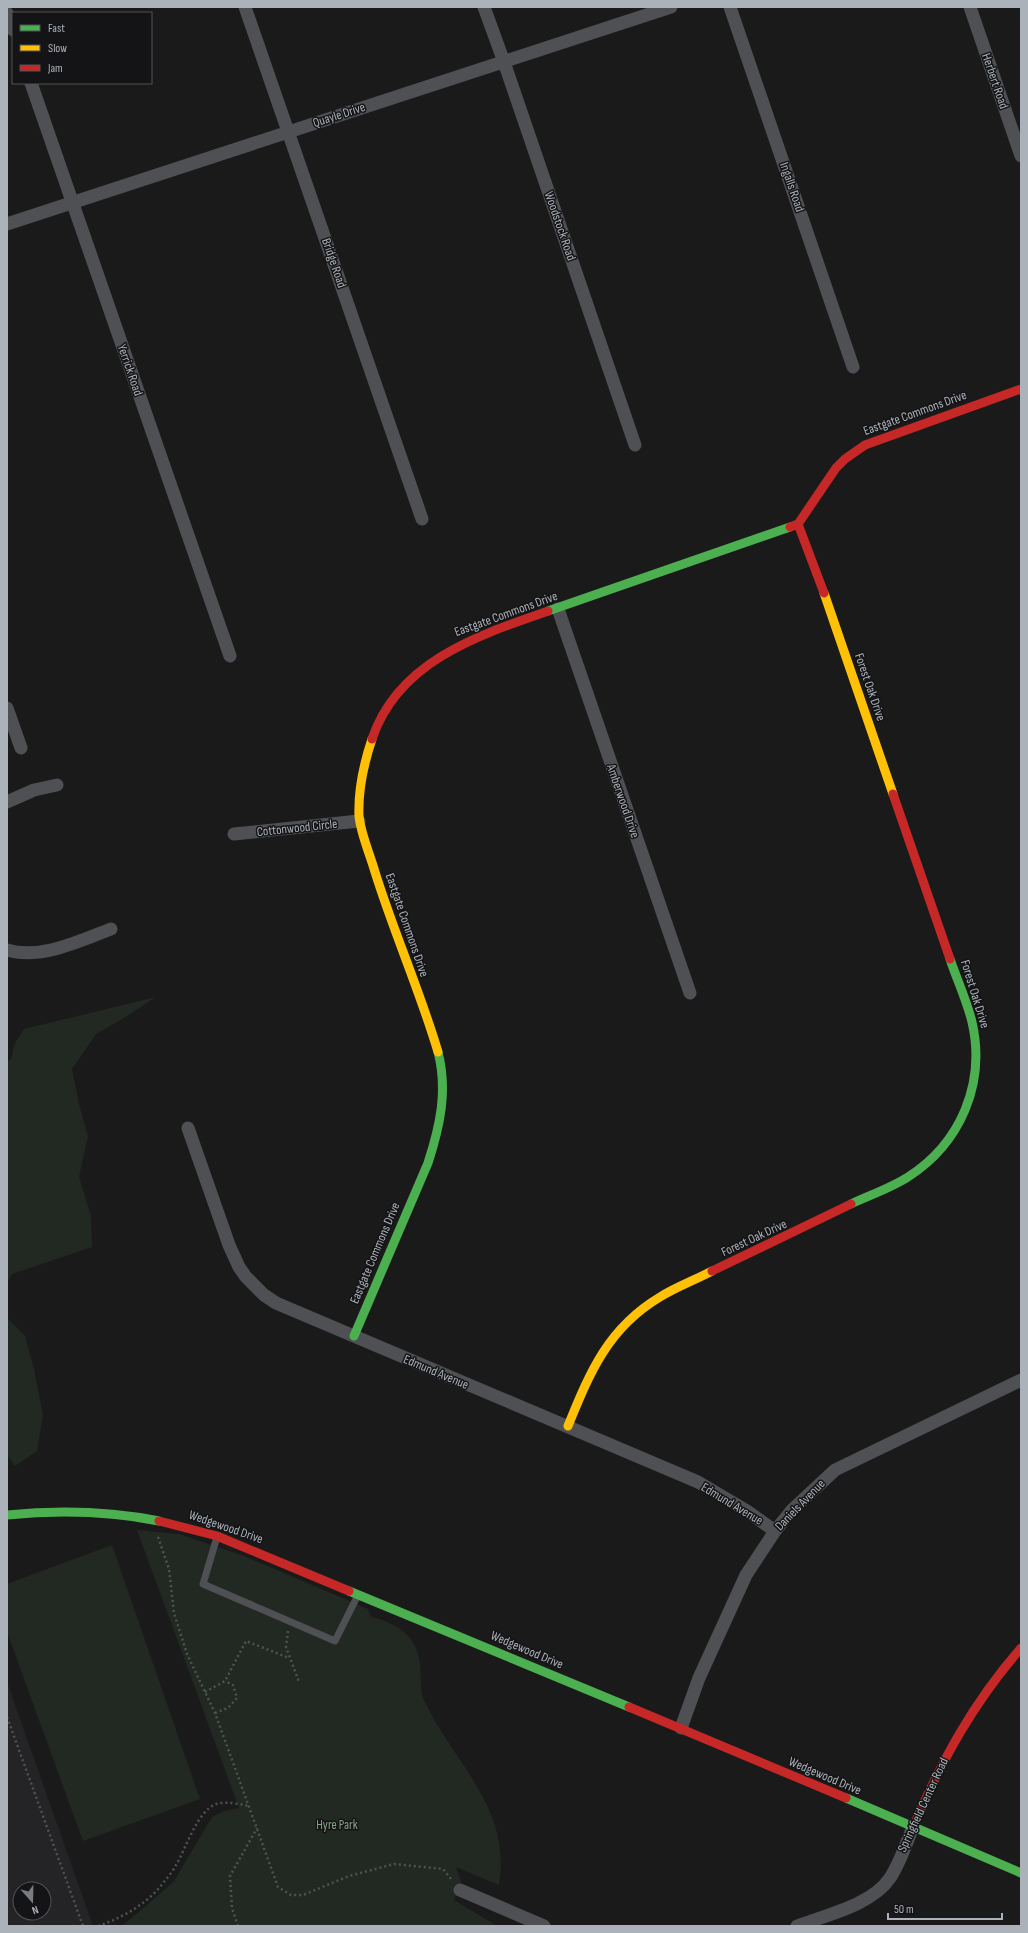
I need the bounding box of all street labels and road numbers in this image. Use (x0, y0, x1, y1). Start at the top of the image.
street label: Herbert Road (978, 51, 1012, 111)
street label: Quayle Drive (311, 99, 367, 131)
street label: Ingalls Road (776, 160, 808, 214)
street label: Woodstock Road (541, 189, 579, 263)
street label: Bridge Road (318, 236, 350, 290)
street label: Yerrick Road (114, 342, 146, 398)
street label: Eastgate Commons Drive (861, 387, 969, 439)
street label: Eastgate Commons Drive (452, 588, 560, 640)
street label: Forest Oak Drive (851, 651, 889, 723)
street label: Amberwood Drive (603, 761, 643, 840)
street label: Cottonwood Circle (256, 816, 338, 840)
street label: Eastgate Commons Drive (382, 871, 432, 979)
street label: Forest Oak Drive (957, 958, 993, 1030)
street label: Eastgate Commons Drive (346, 1200, 404, 1306)
street label: Forest Oak Drive (719, 1216, 789, 1260)
street label: Edmund Avenue (401, 1351, 471, 1393)
street label: Daniels Avenue (772, 1476, 828, 1534)
street label: Edmund Avenue (698, 1479, 766, 1529)
street label: Wedgewood Drive (187, 1507, 265, 1547)
street label: Wedgewood Drive (488, 1628, 566, 1672)
street label: Wedgewood Drive (786, 1754, 864, 1798)
street label: Springfield Center Road (894, 1755, 952, 1855)

